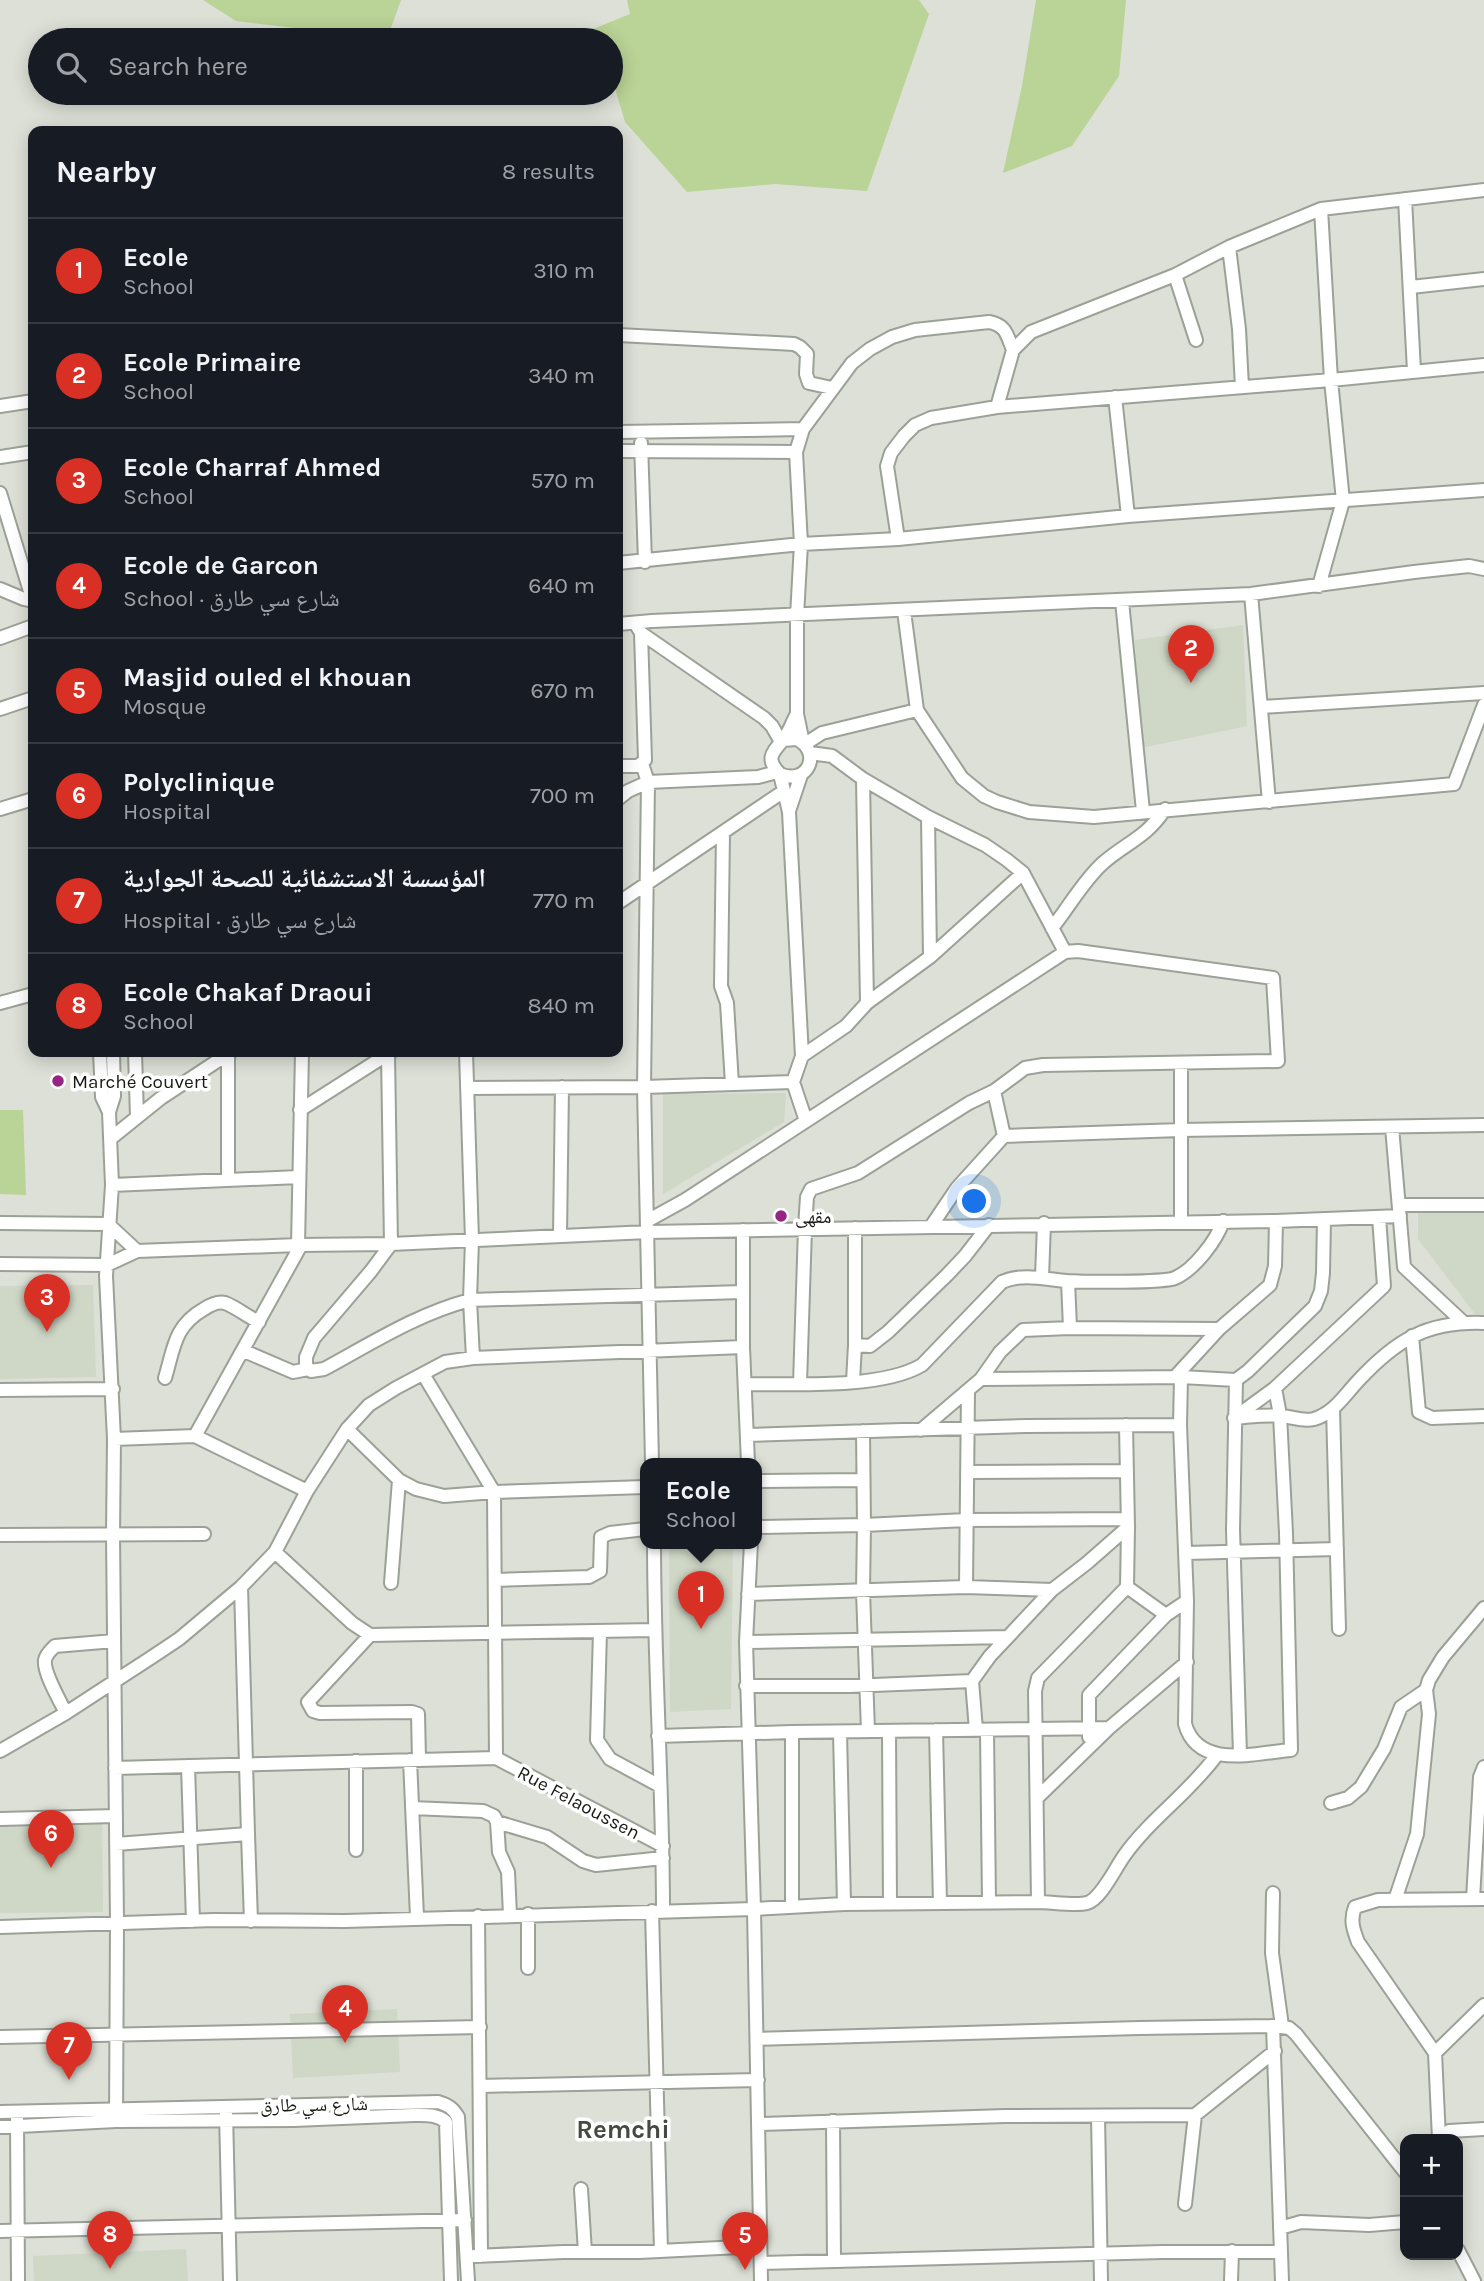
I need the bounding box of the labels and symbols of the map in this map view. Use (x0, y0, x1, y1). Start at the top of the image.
pin: 2 (1168, 625, 1214, 683)
place label: Marché Couvert (72, 1071, 208, 1093)
marker: Marché Couvert (50, 1073, 66, 1089)
your location (957, 1184, 991, 1218)
place label: مقهى (795, 1206, 831, 1228)
marker: مقهى (773, 1208, 789, 1224)
pin: 3 (24, 1274, 70, 1332)
pin: 1 (678, 1571, 724, 1629)
street label: Rue Felaoussen (514, 1761, 643, 1844)
pin: 6 (28, 1810, 74, 1868)
pin: 4 (322, 1985, 368, 2043)
pin: 7 (46, 2022, 92, 2080)
street label: شارع سي طارق (260, 2093, 368, 2121)
district label: Remchi (576, 2114, 670, 2145)
pin: 8 (87, 2211, 133, 2269)
pin: 5 (722, 2212, 768, 2270)

